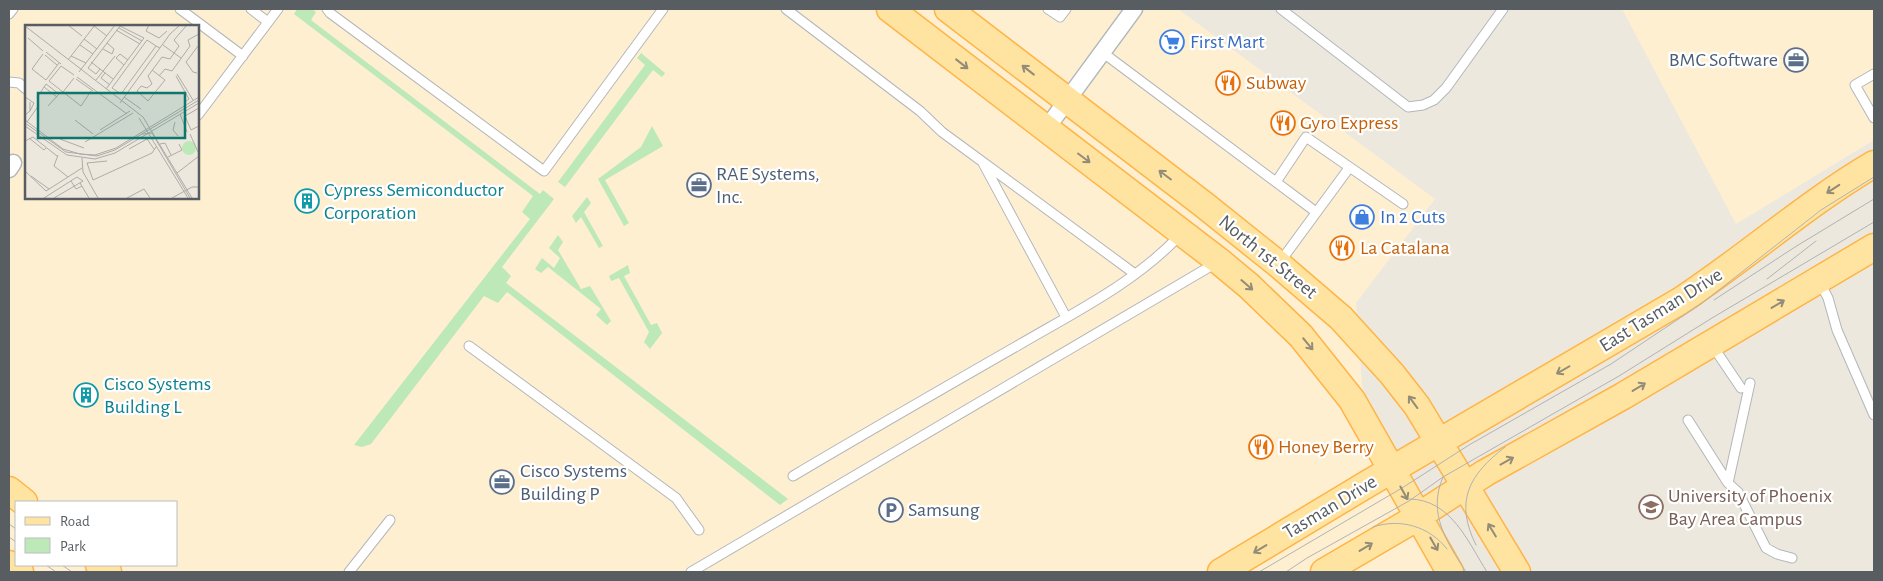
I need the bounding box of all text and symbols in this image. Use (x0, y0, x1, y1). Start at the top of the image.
inset map (25, 25, 199, 199)
supermarket icon: First Mart (1159, 29, 1185, 55)
place label: First Mart (1190, 32, 1265, 52)
office icon: BMC Software (1783, 47, 1809, 73)
place label: BMC Software (1669, 50, 1778, 70)
one-way arrow (955, 59, 968, 70)
one-way arrow (1021, 65, 1035, 75)
restaurant icon: Subway (1215, 70, 1241, 96)
place label: Subway (1246, 73, 1307, 93)
restaurant icon: Gyro Express (1270, 110, 1296, 136)
place label: Gyro Express (1300, 113, 1398, 133)
one-way arrow (1077, 153, 1090, 164)
place label: RAE Systems, Inc. (716, 164, 820, 207)
one-way arrow (1159, 169, 1172, 180)
office icon: RAE Systems, Inc. (686, 172, 712, 198)
place label: Cypress Semiconductor Corporation (324, 180, 504, 223)
one-way arrow (1826, 185, 1840, 195)
building icon: Cypress Semiconductor Corporation (294, 188, 320, 214)
shop icon: In 2 Cuts (1349, 204, 1375, 230)
place label: In 2 Cuts (1380, 207, 1445, 227)
street label: North 1st Street (1215, 211, 1322, 303)
restaurant icon: La Catalana (1329, 235, 1355, 261)
place label: La Catalana (1360, 238, 1450, 258)
street label: East Tasman Drive (1596, 264, 1726, 356)
one-way arrow (1241, 279, 1254, 291)
one-way arrow (1771, 299, 1786, 309)
one-way arrow (1302, 338, 1314, 351)
one-way arrow (1557, 366, 1571, 376)
place label: Cisco Systems Building L (104, 374, 211, 417)
one-way arrow (1631, 381, 1645, 391)
building icon: Cisco Systems Building L (73, 382, 99, 408)
one-way arrow (1408, 396, 1419, 409)
restaurant icon: Honey Berry (1248, 434, 1274, 460)
place label: Honey Berry (1278, 437, 1374, 457)
one-way arrow (1499, 456, 1514, 465)
place label: Cisco Systems Building P (520, 461, 627, 504)
office icon: Cisco Systems Building P (489, 469, 515, 495)
street label: Tasman Drive (1280, 471, 1380, 543)
one-way arrow (1400, 485, 1410, 500)
place label: University of Phoenix Bay Area Campus (1668, 486, 1832, 529)
school or university icon: University of Phoenix Bay Area Campus (1638, 494, 1664, 520)
parking icon: Samsung (878, 497, 904, 523)
place label: Samsung (908, 500, 980, 520)
legend (15, 501, 178, 566)
text: Road (60, 514, 90, 529)
one-way arrow (1486, 524, 1496, 538)
one-way arrow (1429, 536, 1439, 551)
text: Park (60, 539, 86, 554)
one-way arrow (1358, 542, 1372, 552)
one-way arrow (1253, 545, 1267, 555)

